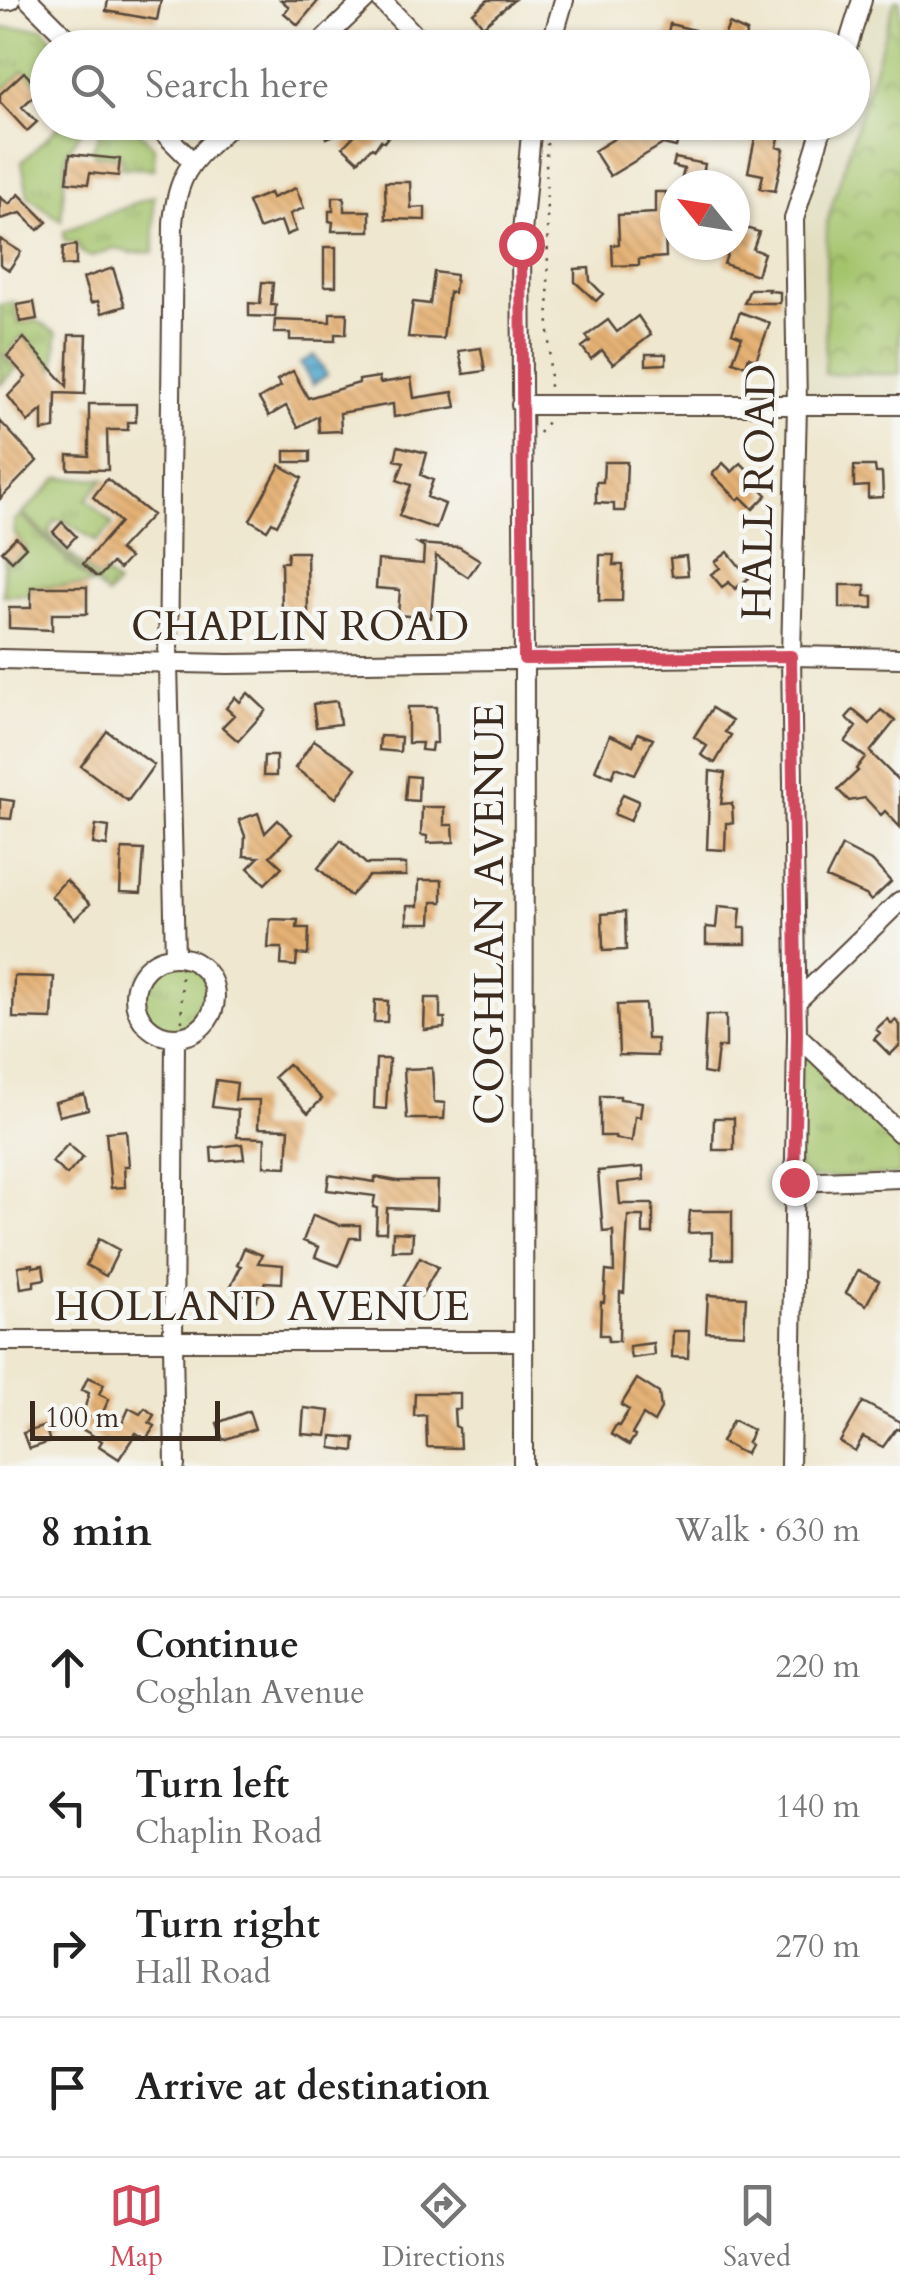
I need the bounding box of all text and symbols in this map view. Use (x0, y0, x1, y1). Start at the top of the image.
search box (30, 30, 870, 140)
icon: search (65, 58, 120, 113)
text: Search here (145, 59, 329, 111)
north arrow (660, 170, 750, 260)
route start (499, 222, 545, 268)
street label: HALL ROAD (728, 363, 790, 621)
street label: CHAPLIN ROAD (131, 598, 469, 655)
street label: COGHLAN AVENUE (461, 703, 518, 1125)
route end (772, 1160, 818, 1206)
street label: HOLLAND AVENUE (54, 1278, 470, 1335)
scale bar (30, 1396, 220, 1440)
text: 100 m (45, 1399, 119, 1437)
text: 8 min (40, 1503, 152, 1560)
text: Walk · 630 m (675, 1509, 860, 1553)
text: Continue (135, 1619, 299, 1671)
icon: ahead (40, 1640, 95, 1695)
text: 220 m (775, 1645, 860, 1689)
text: Coghlan Avenue (135, 1671, 365, 1715)
text: Turn left (135, 1759, 289, 1811)
icon: left (40, 1780, 95, 1835)
text: 140 m (775, 1785, 860, 1829)
text: Chaplin Road (135, 1811, 322, 1855)
text: Turn right (135, 1899, 320, 1951)
icon: right (40, 1920, 95, 1975)
text: 270 m (775, 1925, 860, 1969)
text: Hall Road (135, 1951, 271, 1995)
icon: arrive (40, 2060, 95, 2115)
text: Arrive at destination (135, 2061, 490, 2113)
tab: Map (109, 2178, 164, 2276)
tab: Directions (382, 2178, 505, 2276)
tab: Saved (723, 2178, 791, 2276)

